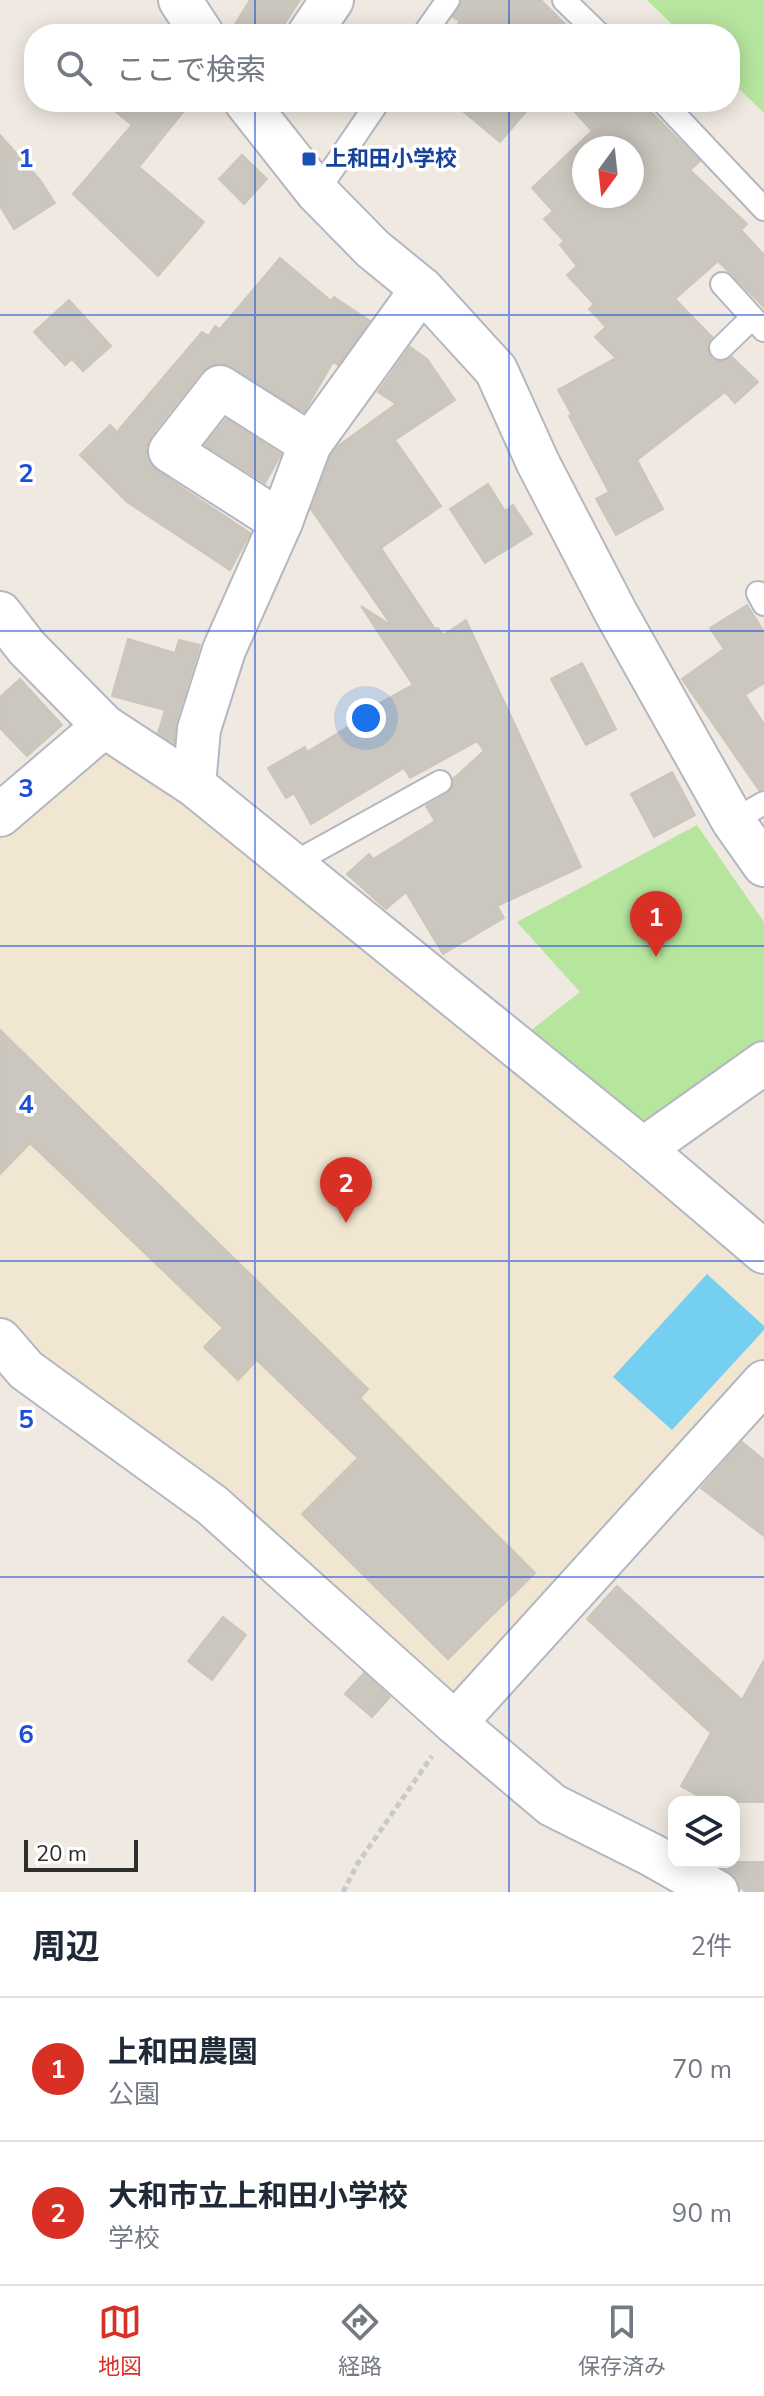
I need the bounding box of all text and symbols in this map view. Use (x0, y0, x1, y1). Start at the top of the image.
search box (24, 24, 740, 112)
icon: search (52, 46, 96, 90)
text: ここで検索 (116, 50, 266, 91)
north arrow (572, 136, 644, 208)
text: 1 (18, 141, 34, 176)
place label: 上和田小学校 (325, 144, 457, 174)
marker: 上和田小学校 (300, 150, 318, 168)
text: 2 (18, 456, 34, 491)
your location (346, 698, 386, 738)
text: 3 (18, 771, 34, 806)
pin: 1 (630, 891, 682, 957)
text: 4 (18, 1087, 34, 1122)
pin: 2 (320, 1157, 372, 1223)
text: 5 (18, 1402, 34, 1437)
text: 6 (18, 1717, 34, 1752)
map controls (668, 1796, 740, 1868)
button: layers (668, 1796, 740, 1868)
scale bar (24, 1836, 138, 1872)
text: 20 m (36, 1839, 87, 1869)
text: 周辺 (32, 1924, 100, 1970)
text: 2件 (690, 1929, 732, 1964)
text: 上和田農園 (108, 2032, 258, 2073)
text: 1 (50, 2052, 66, 2087)
text: 70 m (672, 2052, 732, 2087)
text: 公園 (108, 2077, 160, 2112)
text: 大和市立上和田小学校 (108, 2176, 408, 2217)
text: 2 (50, 2196, 66, 2231)
text: 90 m (672, 2196, 732, 2231)
text: 学校 (108, 2221, 160, 2256)
tab: 地図 (98, 2300, 142, 2382)
tab: 経路 (338, 2300, 382, 2382)
tab: 保存済み (578, 2300, 666, 2382)

